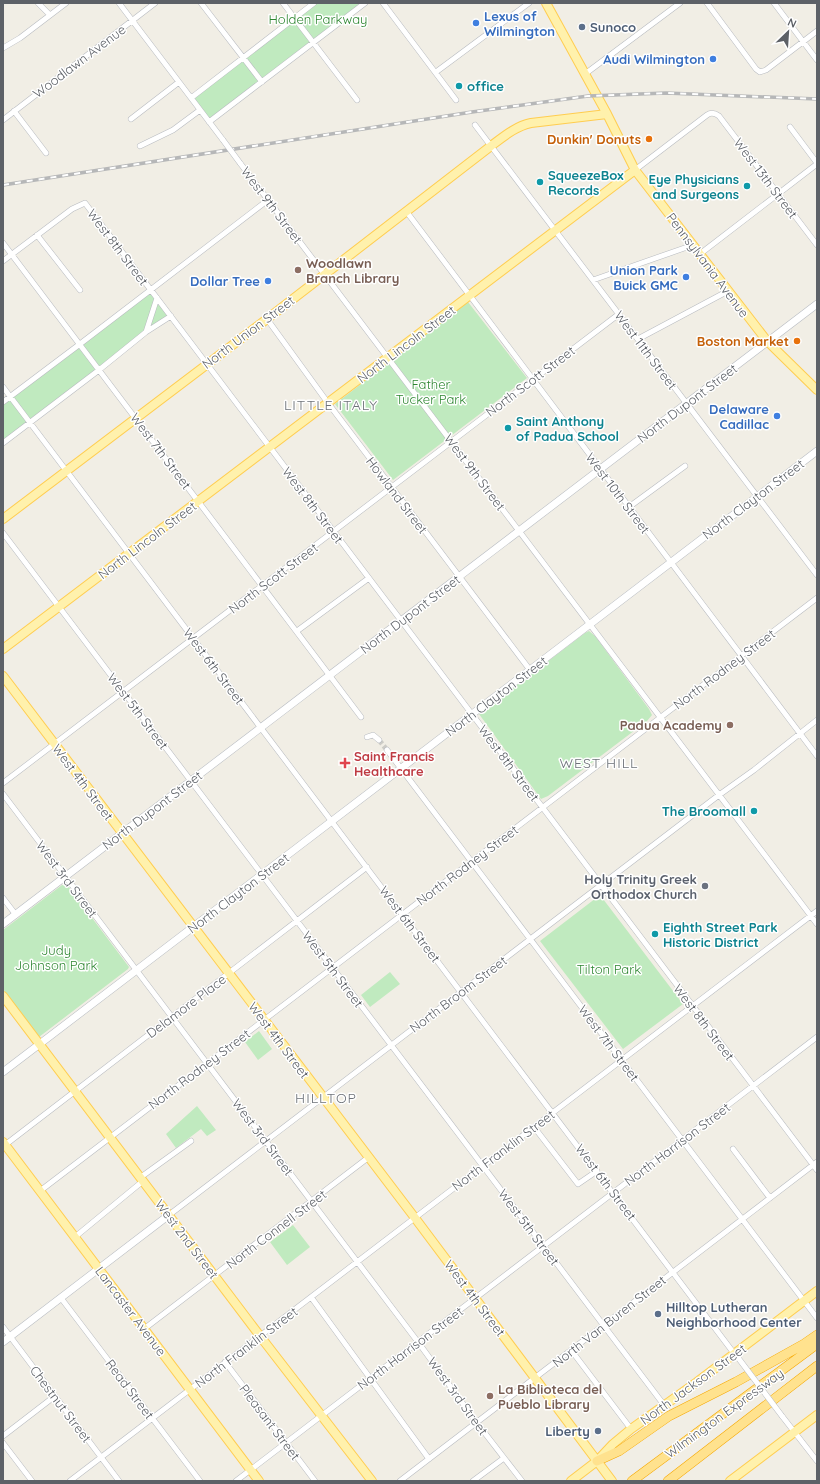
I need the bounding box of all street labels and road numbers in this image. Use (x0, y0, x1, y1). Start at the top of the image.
street label: Woodlawn Avenue (29, 21, 129, 101)
street label: West 13th Street (731, 135, 801, 221)
street label: West 9th Street (238, 163, 306, 247)
street label: West 8th Street (84, 206, 152, 288)
street label: Pennsylvania Avenue (663, 209, 753, 321)
street label: North Union Street (199, 292, 297, 372)
street label: North Lincoln Street (354, 302, 458, 386)
street label: West 11th Street (611, 308, 681, 392)
street label: North Scott Street (482, 342, 578, 420)
street label: North Dupont Street (634, 360, 740, 446)
street label: West 7th Street (127, 410, 195, 492)
street label: West 9th Street (441, 430, 509, 514)
street label: West 10th Street (582, 449, 654, 537)
street label: Howland Street (363, 453, 431, 537)
street label: North Clayton Street (699, 456, 807, 542)
street label: West 8th Street (279, 464, 347, 546)
street label: North Lincoln Street (95, 498, 199, 582)
street label: North Scott Street (225, 539, 321, 617)
street label: North Dupont Street (357, 571, 463, 657)
street label: West 6th Street (180, 625, 248, 707)
street label: North Rodney Street (670, 626, 778, 712)
street label: North Clayton Street (442, 653, 550, 739)
street label: West 5th Street (104, 670, 172, 752)
street label: West 8th Street (475, 722, 543, 804)
street label: West 4th Street (49, 741, 117, 823)
street label: North Dupont Street (99, 767, 205, 853)
street label: North Rodney Street (413, 822, 521, 908)
street label: West 3rd Street (33, 837, 101, 921)
street label: North Clayton Street (184, 850, 292, 936)
street label: West 6th Street (376, 883, 444, 965)
street label: West 5th Street (299, 928, 367, 1010)
street label: North Broom Street (406, 952, 510, 1036)
street label: Delamore Place (143, 971, 229, 1041)
street label: West 8th Street (670, 981, 738, 1063)
street label: West 4th Street (245, 999, 313, 1081)
street label: West 7th Street (575, 1002, 643, 1084)
street label: North Rodney Street (145, 1026, 253, 1112)
street label: West 3rd Street (229, 1095, 297, 1179)
street label: North Harrison Street (621, 1099, 733, 1189)
street label: North Franklin Street (449, 1106, 557, 1194)
street label: West 6th Street (572, 1141, 640, 1223)
street label: North Connell Street (223, 1186, 329, 1272)
street label: West 5th Street (495, 1186, 563, 1268)
street label: West 2nd Street (152, 1196, 222, 1282)
street label: West 4th Street (441, 1257, 509, 1339)
street label: Lancaster Avenue (92, 1263, 170, 1359)
street label: North Van Buren Street (549, 1272, 669, 1370)
street label: North Franklin Street (192, 1303, 300, 1391)
street label: North Harrison Street (354, 1303, 466, 1393)
street label: North Jackson Street (637, 1340, 749, 1428)
street label: West 3rd Street (424, 1354, 492, 1438)
street label: Read Street (102, 1356, 158, 1422)
street label: Chestnut Street (27, 1362, 95, 1446)
street label: Wilmington Expressway (662, 1365, 786, 1461)
street label: Pleasant Street (236, 1381, 304, 1463)

